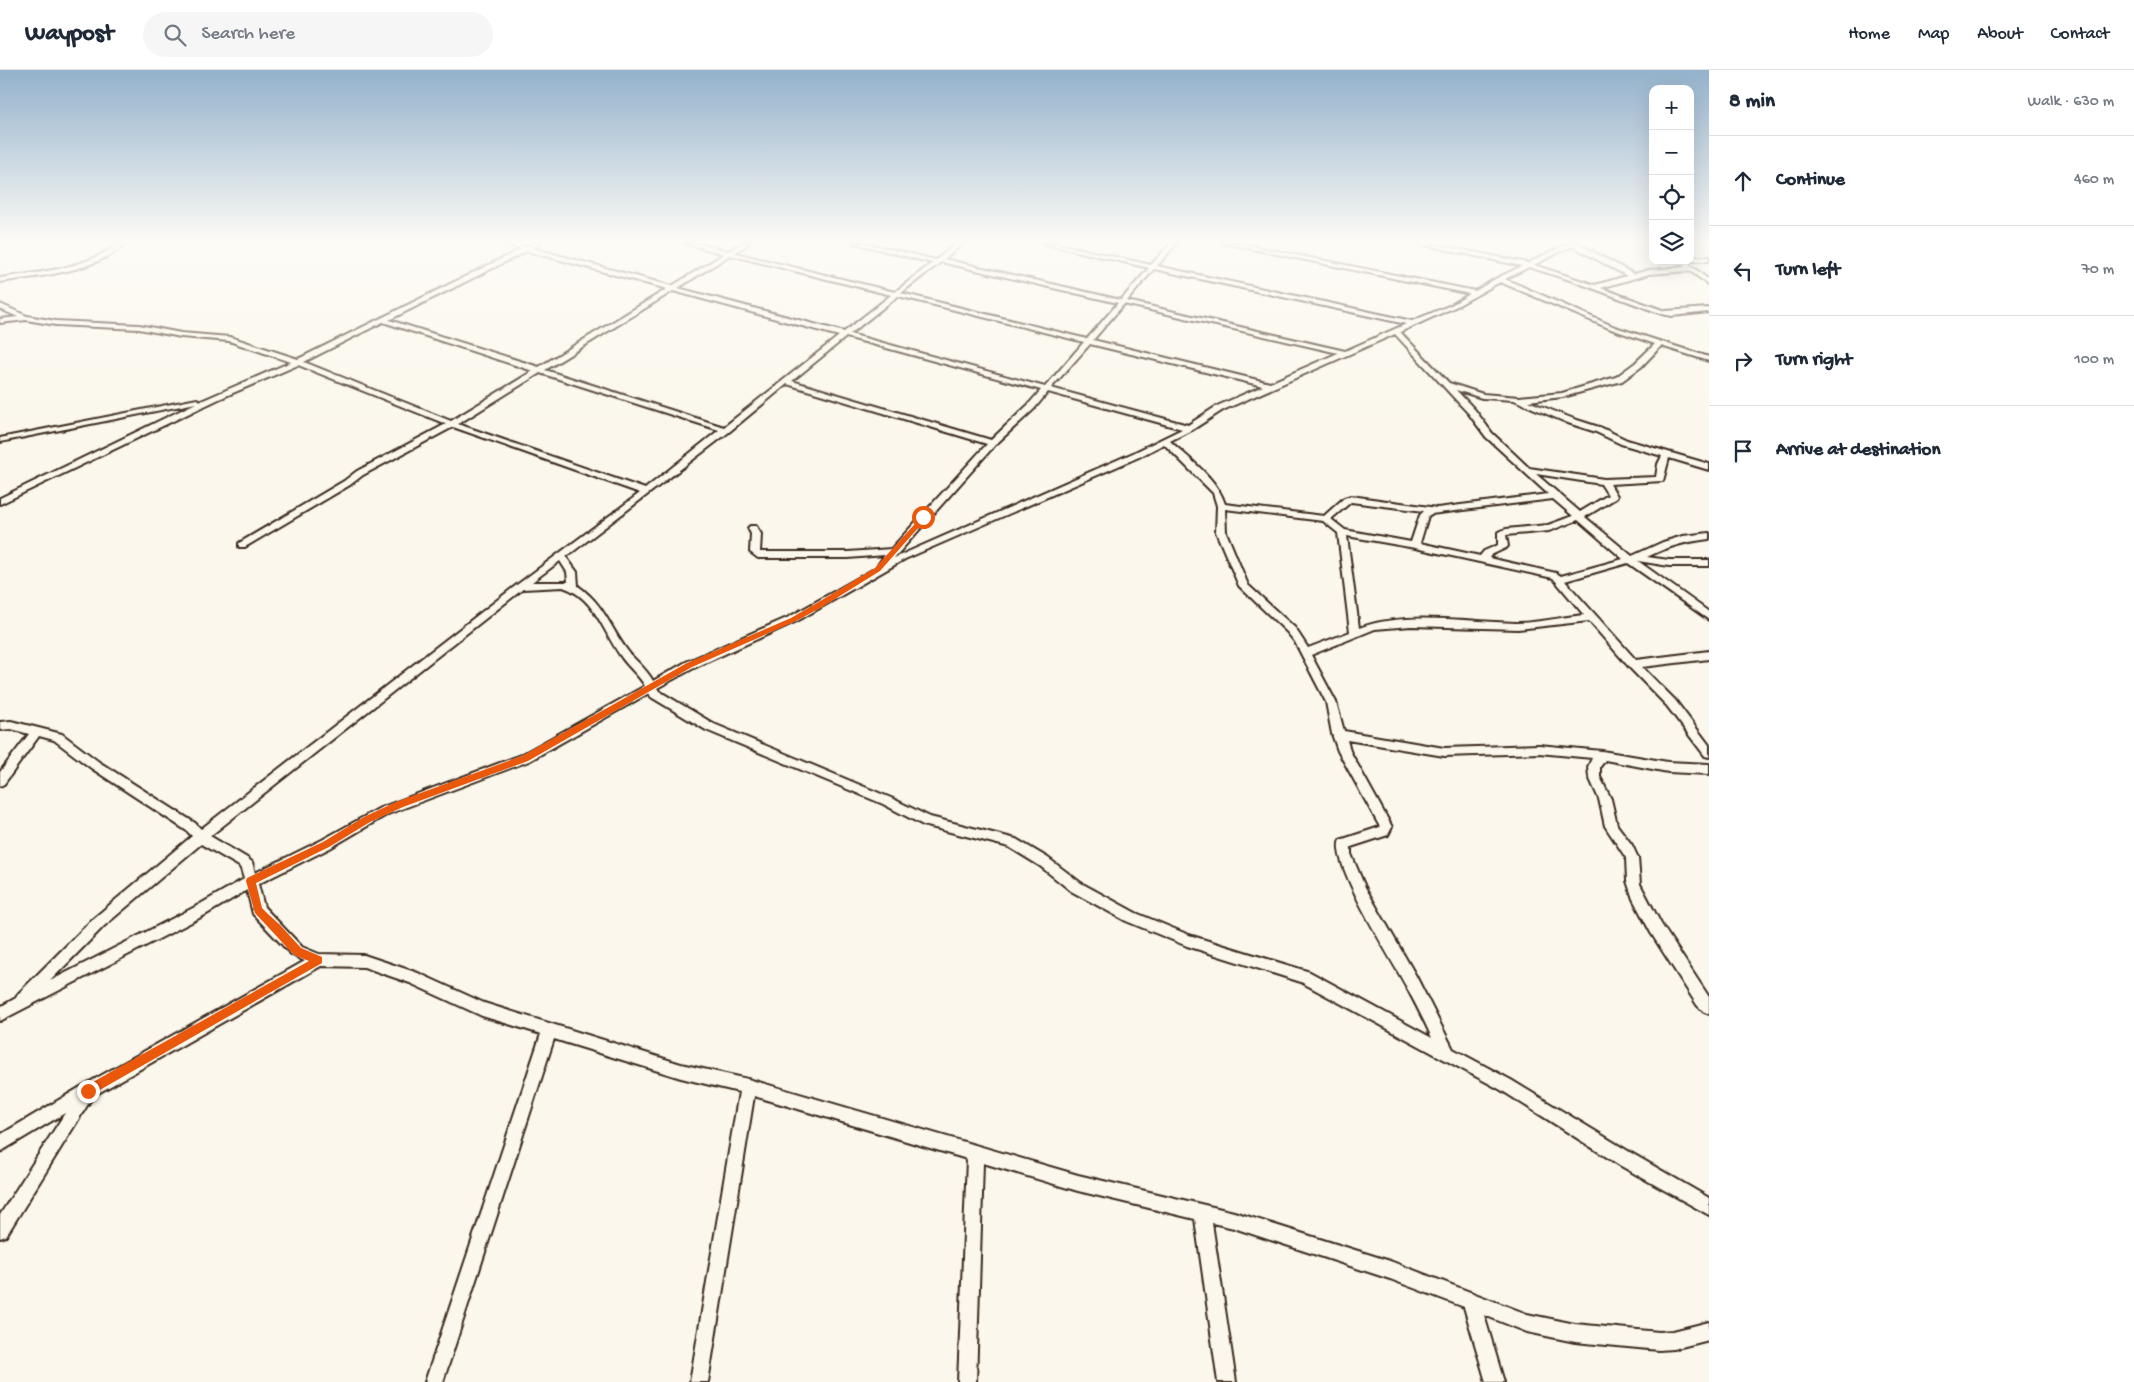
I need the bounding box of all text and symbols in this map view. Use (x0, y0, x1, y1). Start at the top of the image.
search box (143, 12, 493, 57)
text: Waypost (25, 20, 113, 49)
icon: search (161, 21, 189, 49)
text: Search here (201, 23, 295, 46)
text: Home (1848, 24, 1890, 45)
text: Map (1918, 24, 1949, 45)
text: About (1977, 24, 2023, 45)
text: Contact (2051, 24, 2109, 45)
map controls (1649, 85, 1694, 265)
button: + (1649, 85, 1694, 130)
text: 8 min (1729, 90, 1775, 115)
text: Walk · 630 m (2028, 93, 2114, 112)
button: − (1649, 130, 1694, 175)
icon: ahead (1729, 167, 1757, 195)
text: Continue (1776, 169, 1845, 192)
text: 460 m (2074, 171, 2114, 190)
button: locate (1649, 175, 1694, 220)
button: layers (1649, 220, 1694, 265)
icon: left (1729, 257, 1757, 285)
text: Turn left (1776, 259, 1840, 282)
text: 70 m (2081, 261, 2114, 280)
icon: right (1729, 347, 1757, 375)
text: Turn right (1776, 349, 1852, 372)
text: 100 m (2074, 351, 2114, 370)
icon: arrive (1729, 437, 1757, 465)
text: Arrive at destination (1776, 439, 1940, 462)
route start (912, 506, 935, 529)
route end (77, 1080, 100, 1103)

